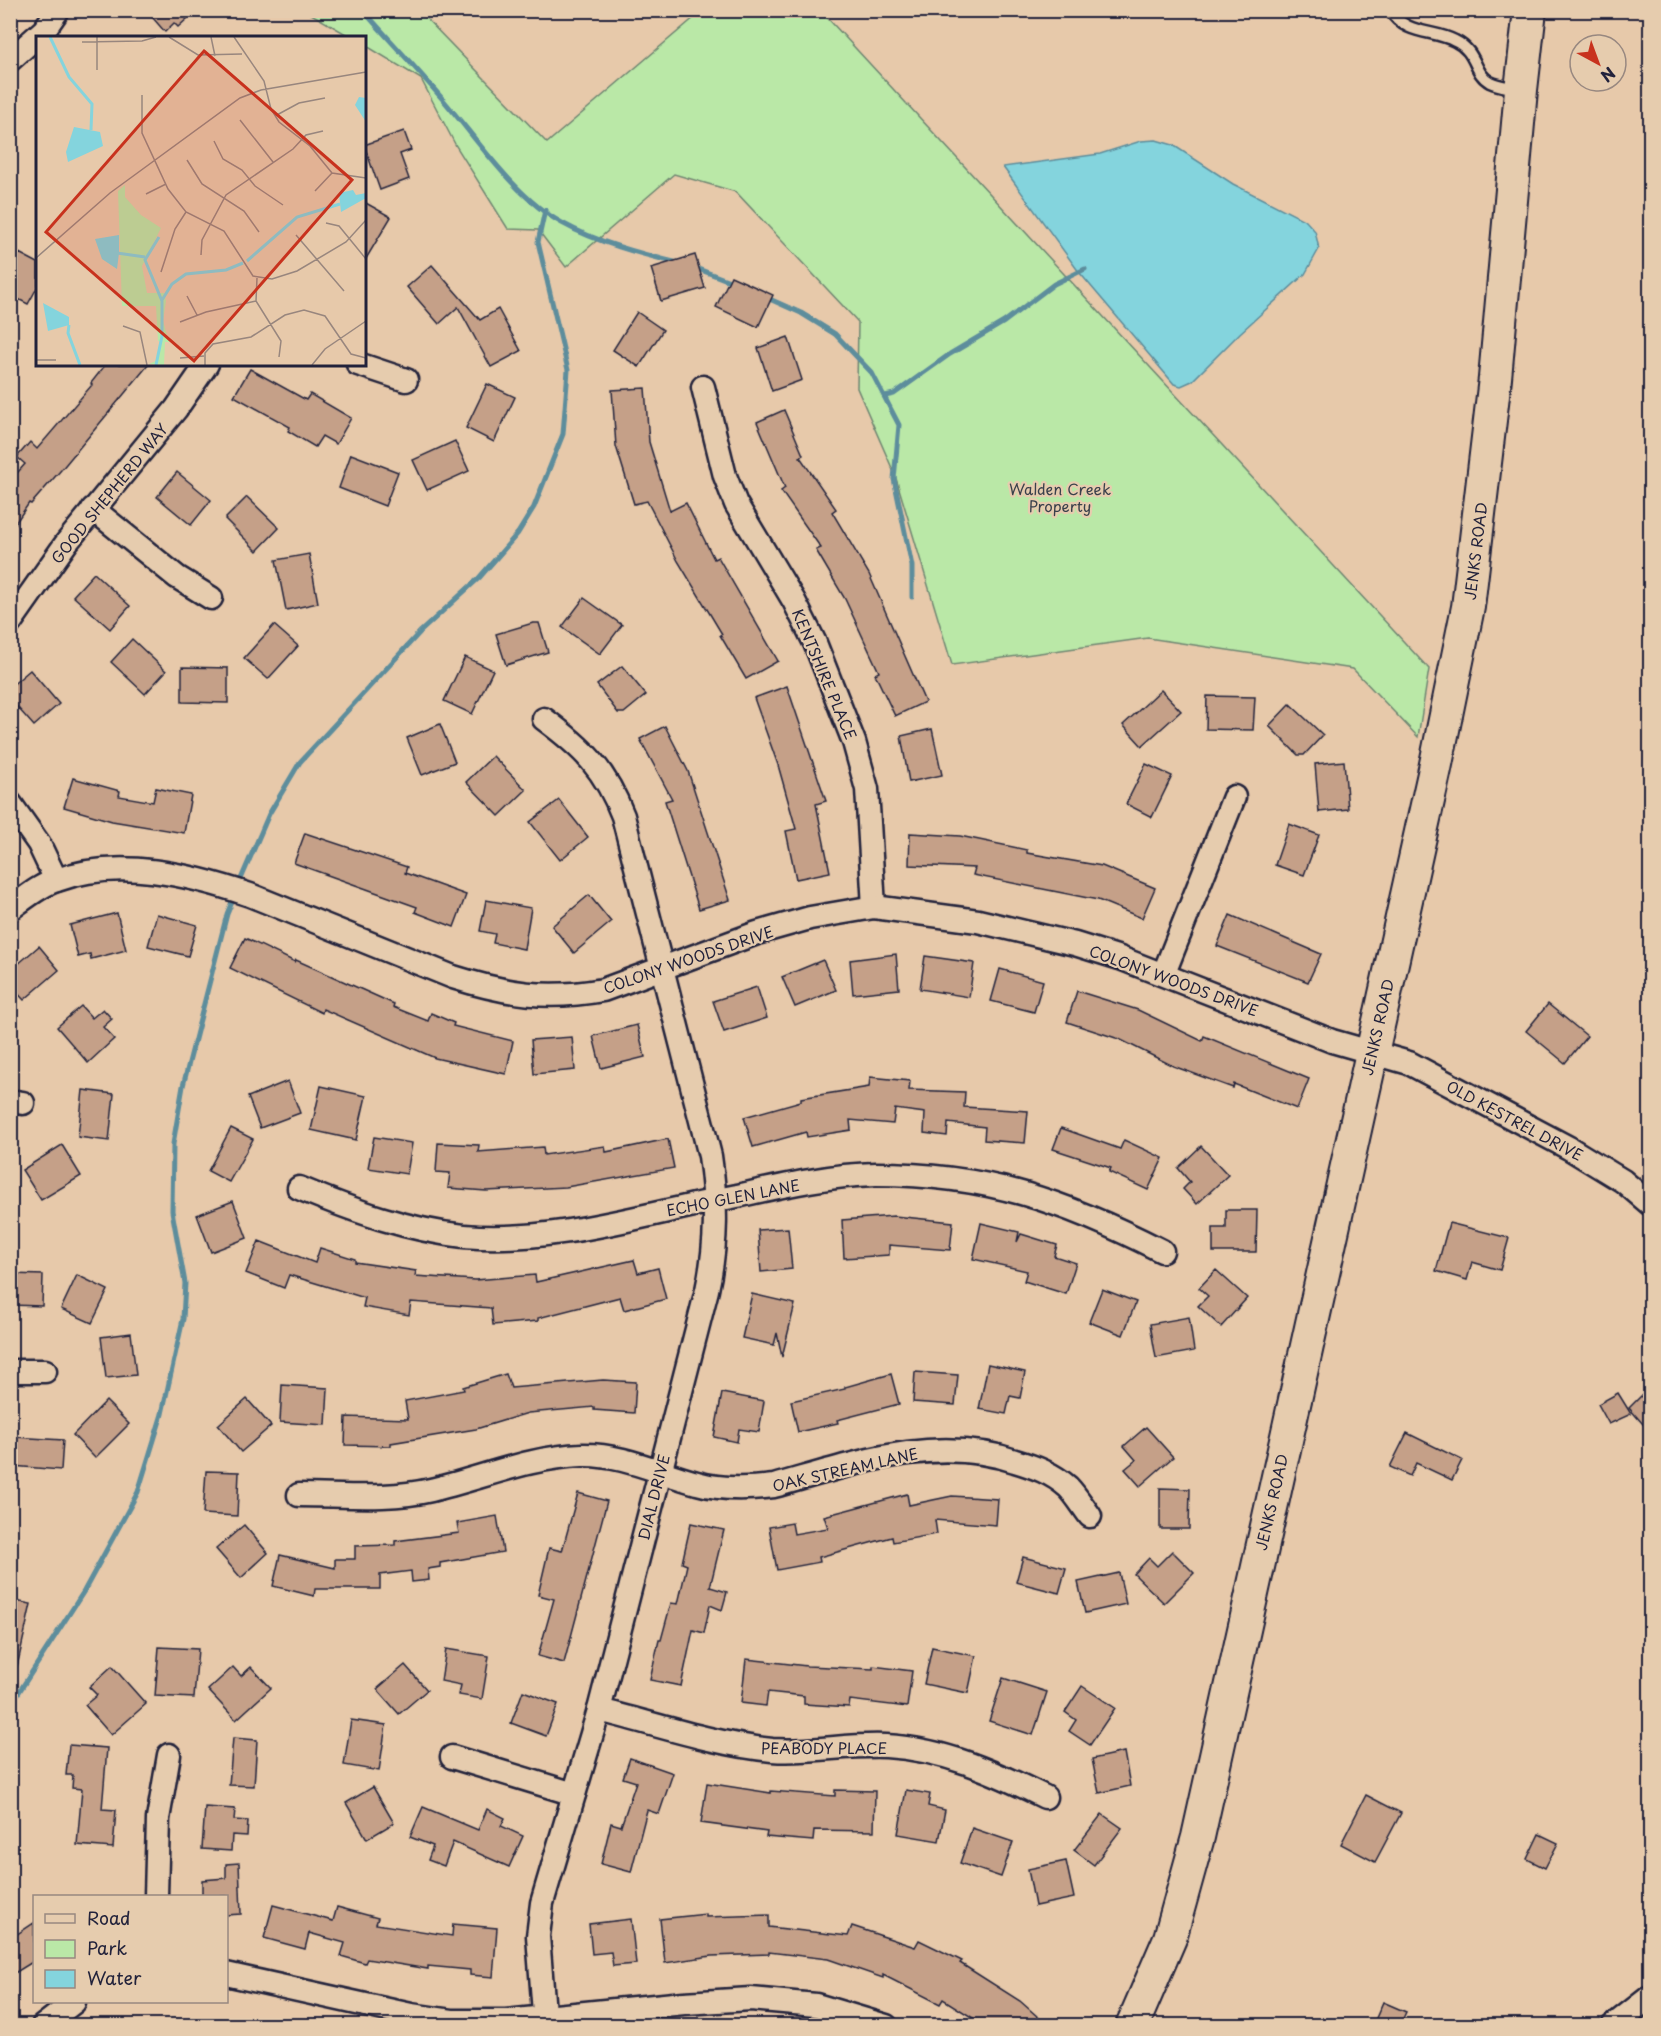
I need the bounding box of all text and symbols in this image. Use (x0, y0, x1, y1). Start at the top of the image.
north arrow (1568, 33, 1628, 93)
inset map (36, 36, 366, 366)
text: N (1596, 62, 1621, 88)
street label: GOOD SHEPHERD WAY (45, 418, 173, 568)
park label: Walden Creek Property (1009, 477, 1111, 517)
street label: JENKS ROAD (1458, 501, 1492, 601)
street label: KENTSHIRE PLACE (787, 605, 863, 743)
street label: COLONY WOODS DRIVE (600, 919, 776, 999)
street label: COLONY WOODS DRIVE (1086, 939, 1262, 1021)
street label: JENKS ROAD (1355, 977, 1399, 1077)
street label: OLD KESTREL DRIVE (1443, 1074, 1587, 1166)
street label: ECHO GLEN LANE (664, 1173, 802, 1221)
street label: OAK STREAM LANE (770, 1441, 920, 1497)
street label: DIAL DRIVE (631, 1452, 675, 1542)
street label: JENKS ROAD (1249, 1452, 1293, 1552)
street label: PEABODY PLACE (761, 1736, 887, 1759)
legend (33, 1895, 228, 2003)
text: Road (87, 1904, 131, 1931)
text: Park (87, 1934, 127, 1961)
text: Water (87, 1964, 142, 1991)

